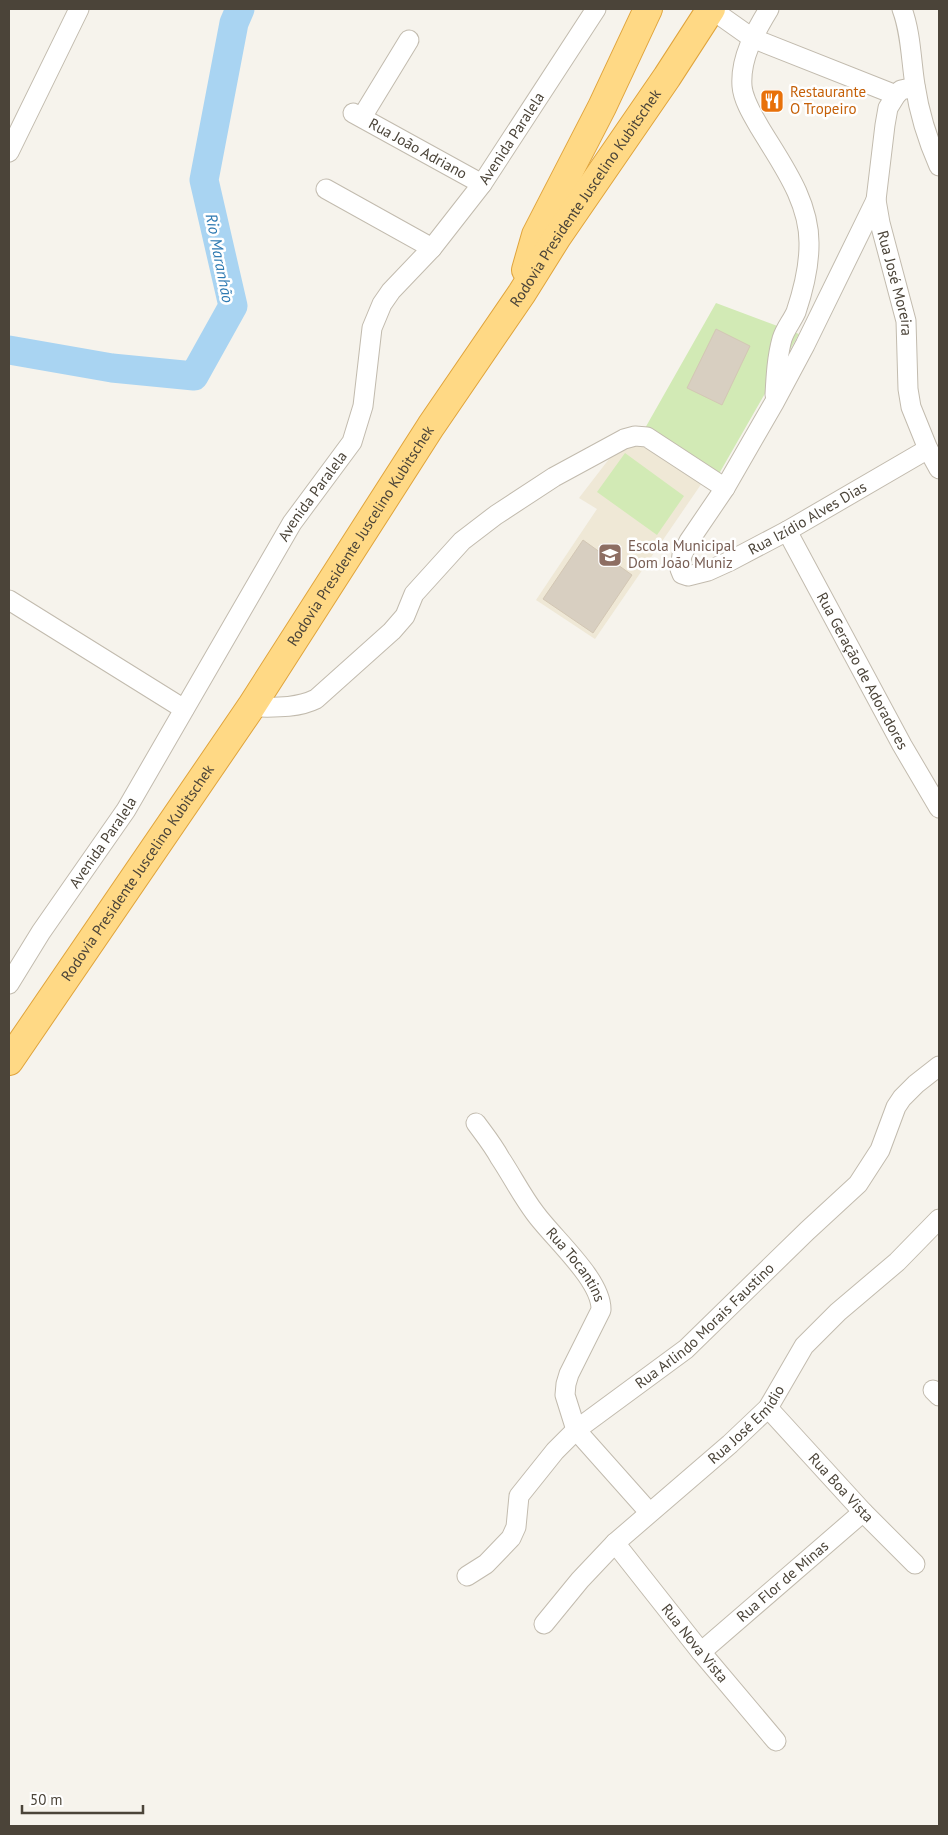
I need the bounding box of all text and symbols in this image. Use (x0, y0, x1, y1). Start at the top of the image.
place label: Restaurante O Tropeiro (790, 82, 866, 118)
street label: Rodovia Presidente Juscelino Kubitschek (505, 85, 665, 310)
street label: Avenida Paralela (474, 88, 548, 188)
restaurant icon: Restaurante O Tropeiro (759, 88, 785, 114)
street label: Rua João Adriano (366, 114, 471, 183)
water label: Rio Maranhão (202, 212, 238, 304)
street label: Rua José Moreira (873, 228, 916, 336)
street label: Rodovia Presidente Juscelino Kubitschek (283, 421, 438, 649)
street label: Avenida Paralela (274, 447, 351, 544)
street label: Rua Izídio Alves Dias (745, 477, 870, 559)
place label: Escola Municipal Dom João Muniz (628, 536, 736, 572)
school or university icon: Escola Municipal Dom João Muniz (597, 542, 623, 568)
street label: Rua Geração de Adoradores (813, 589, 913, 753)
street label: Rodovia Presidente Juscelino Kubitschek (57, 760, 218, 984)
street label: Avenida Paralela (65, 793, 141, 891)
street label: Rua Tocantins (542, 1223, 610, 1304)
street label: Rua Arlindo Morais Faustino (631, 1258, 778, 1392)
street label: Rua José Emídio (704, 1382, 788, 1468)
street label: Rua Boa Vista (805, 1449, 878, 1526)
street label: Rua Flor de Minas (733, 1536, 832, 1626)
street label: Rua Nova Vista (657, 1600, 733, 1686)
scale bar (22, 1782, 144, 1814)
text: 50 m (30, 1790, 63, 1809)

